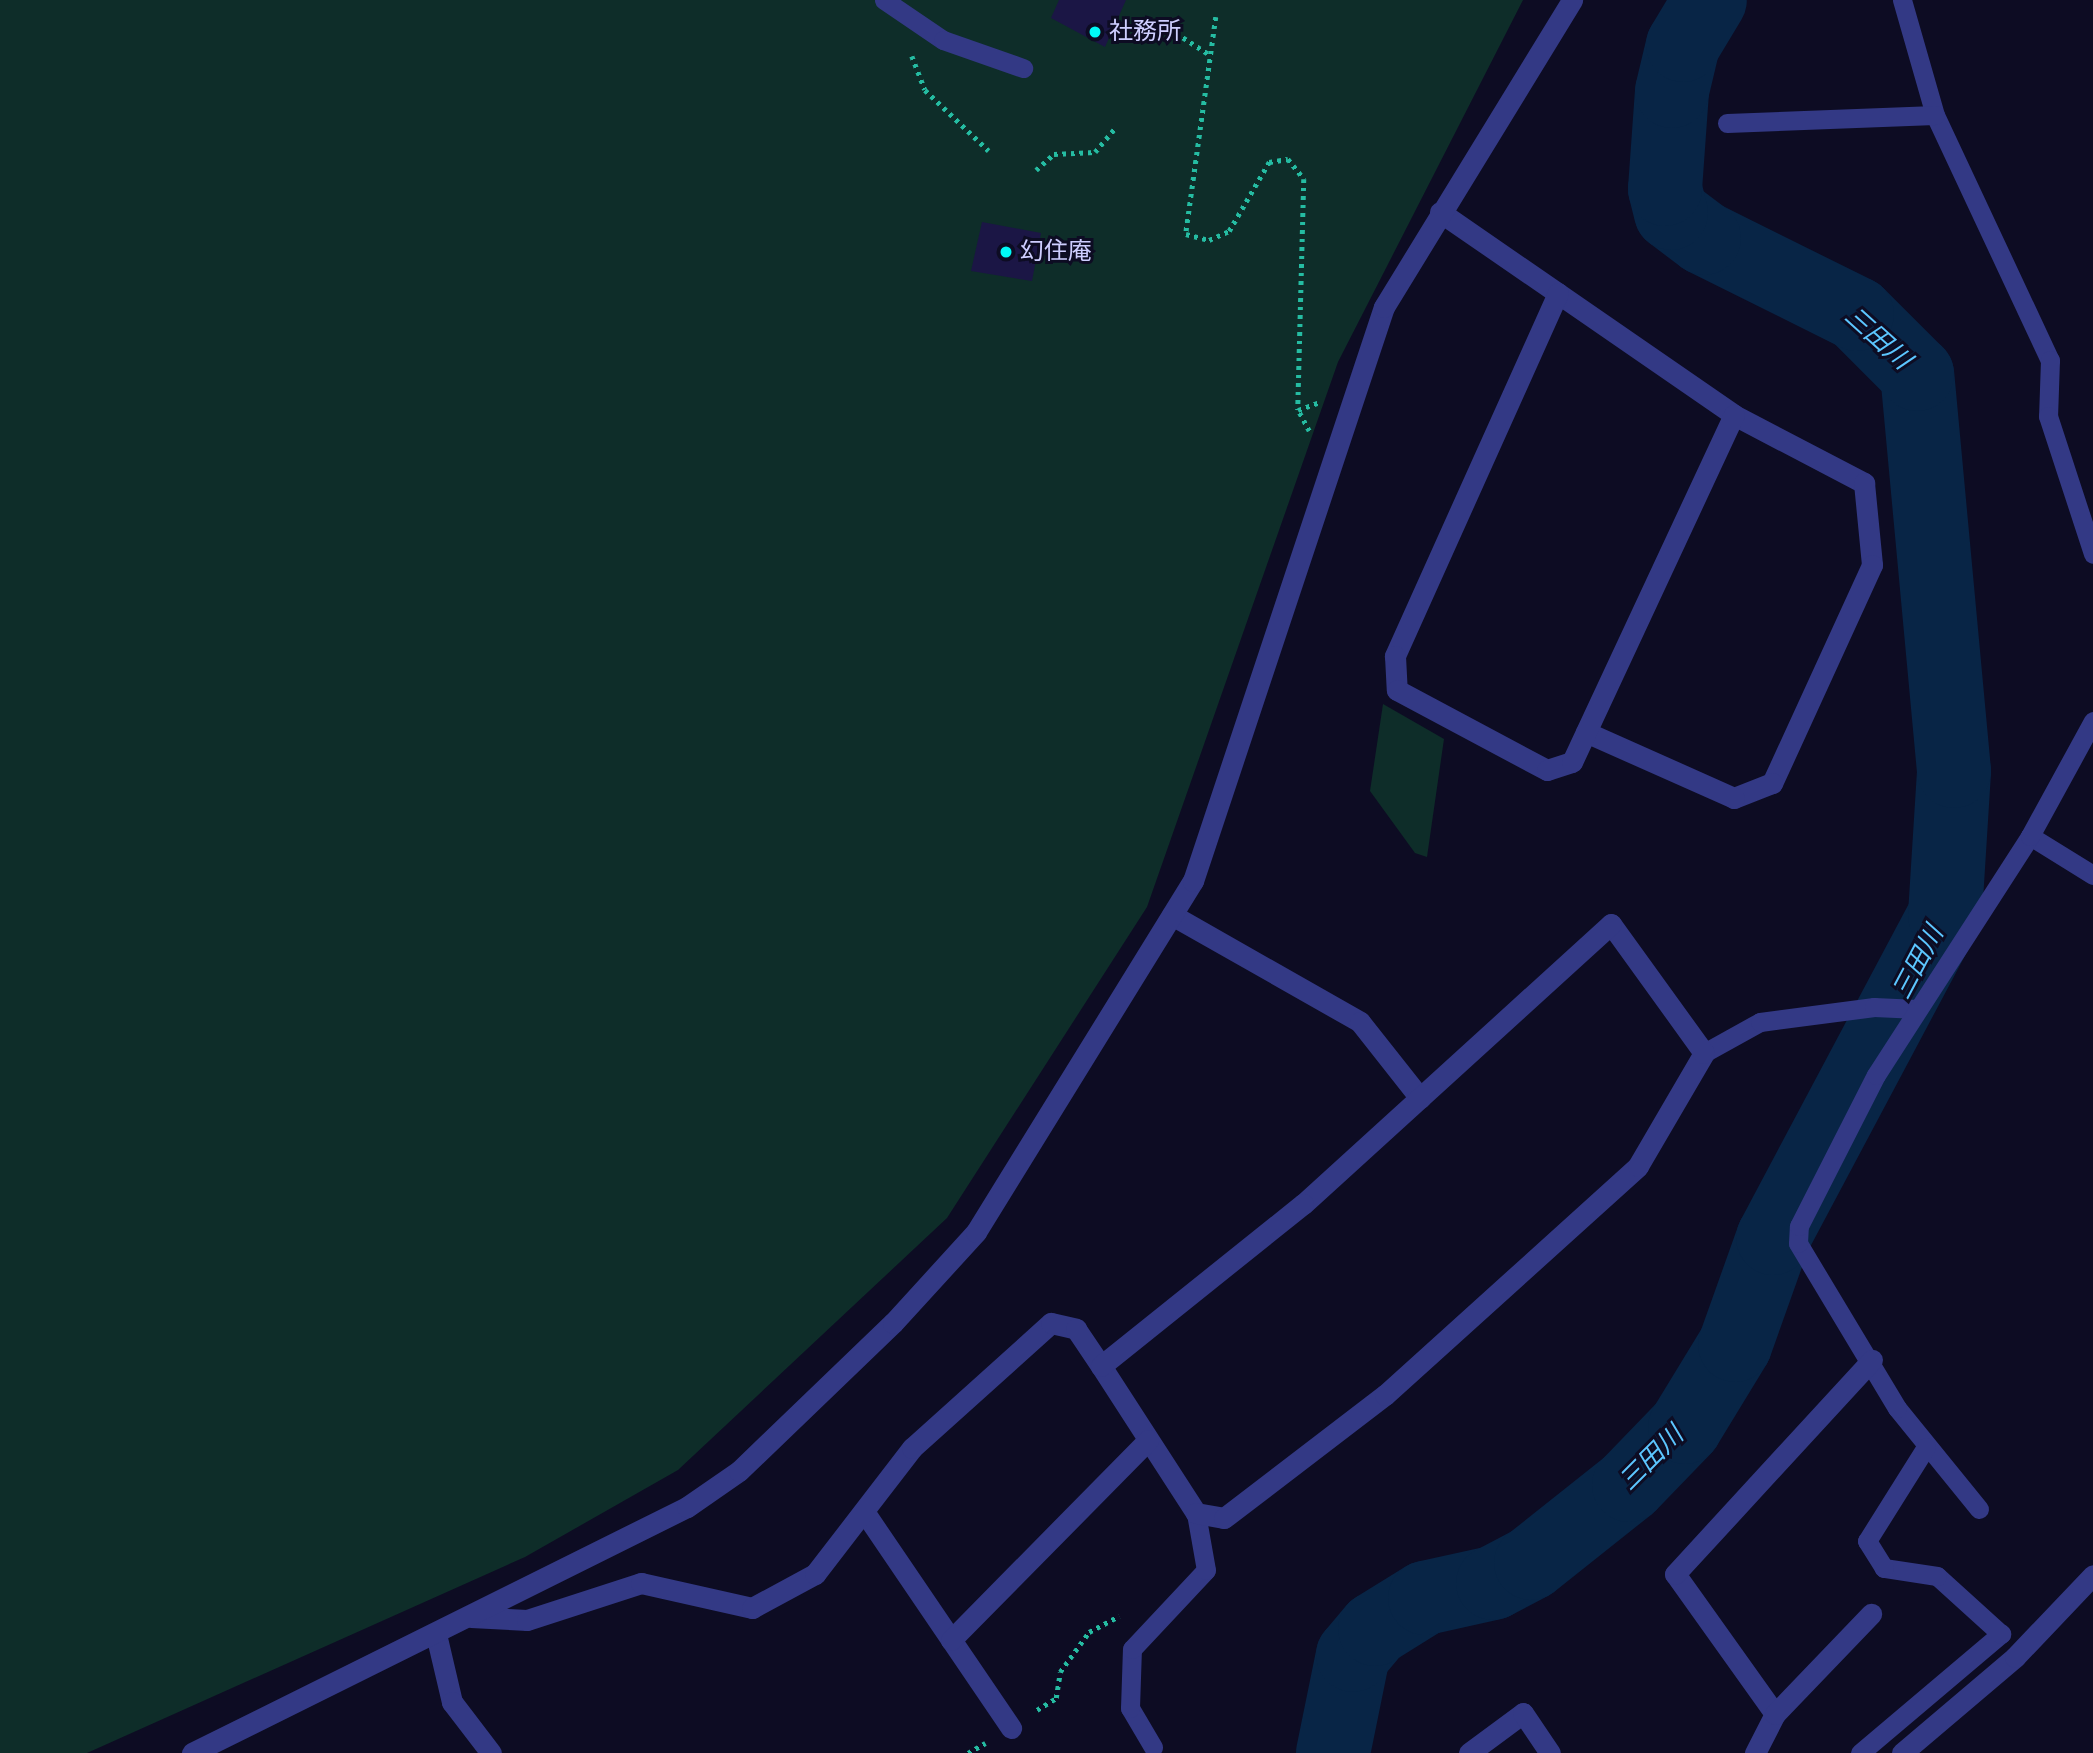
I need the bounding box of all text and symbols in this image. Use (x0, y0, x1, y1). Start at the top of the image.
place label: 社務所 (1109, 18, 1181, 46)
marker: 社務所 (1087, 24, 1103, 40)
place label: 幻住庵 (1020, 238, 1092, 266)
marker: 幻住庵 (998, 244, 1014, 260)
water label: 三田川 (1838, 301, 1916, 377)
water label: 三田川 (1887, 921, 1951, 1005)
water label: 三田川 (1613, 1420, 1691, 1498)

